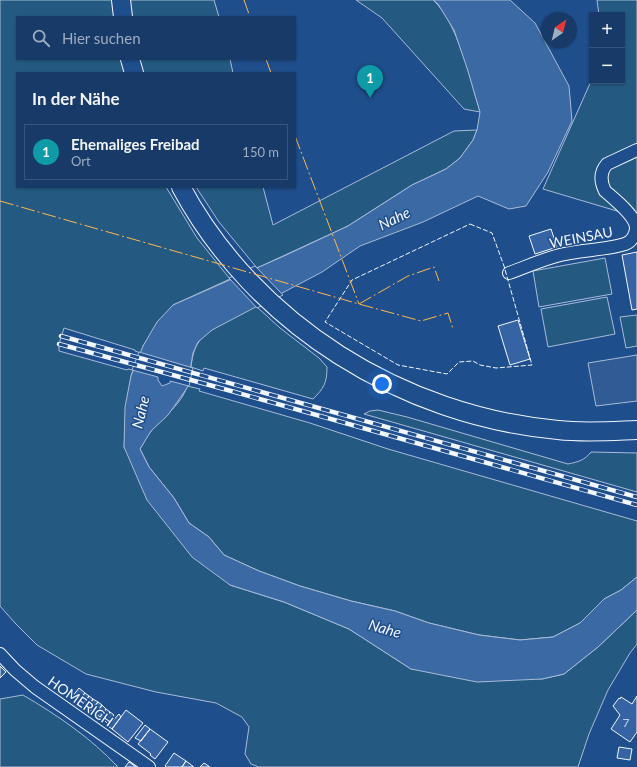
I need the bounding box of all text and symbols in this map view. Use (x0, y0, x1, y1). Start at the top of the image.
north arrow (541, 12, 577, 48)
map controls (589, 12, 625, 84)
button: + (589, 12, 625, 48)
search box (16, 16, 296, 60)
icon: search (30, 27, 52, 49)
text: Hier suchen (62, 29, 141, 47)
button: − (589, 48, 625, 84)
pin: 1 (357, 65, 383, 98)
text: In der Nähe (32, 88, 120, 109)
text: Ehemaliges Freibad (71, 135, 200, 153)
text: 1 (42, 144, 50, 160)
text: 150 m (242, 144, 279, 160)
text: Ort (71, 153, 91, 169)
water label: Nahe (375, 203, 413, 233)
street label: WEINSAU (548, 223, 614, 251)
your location (372, 374, 392, 394)
water label: Nahe (127, 394, 153, 430)
water label: Nahe (367, 615, 403, 641)
street label: HOMERICH (45, 672, 117, 730)
house number: 7 (623, 715, 630, 730)

